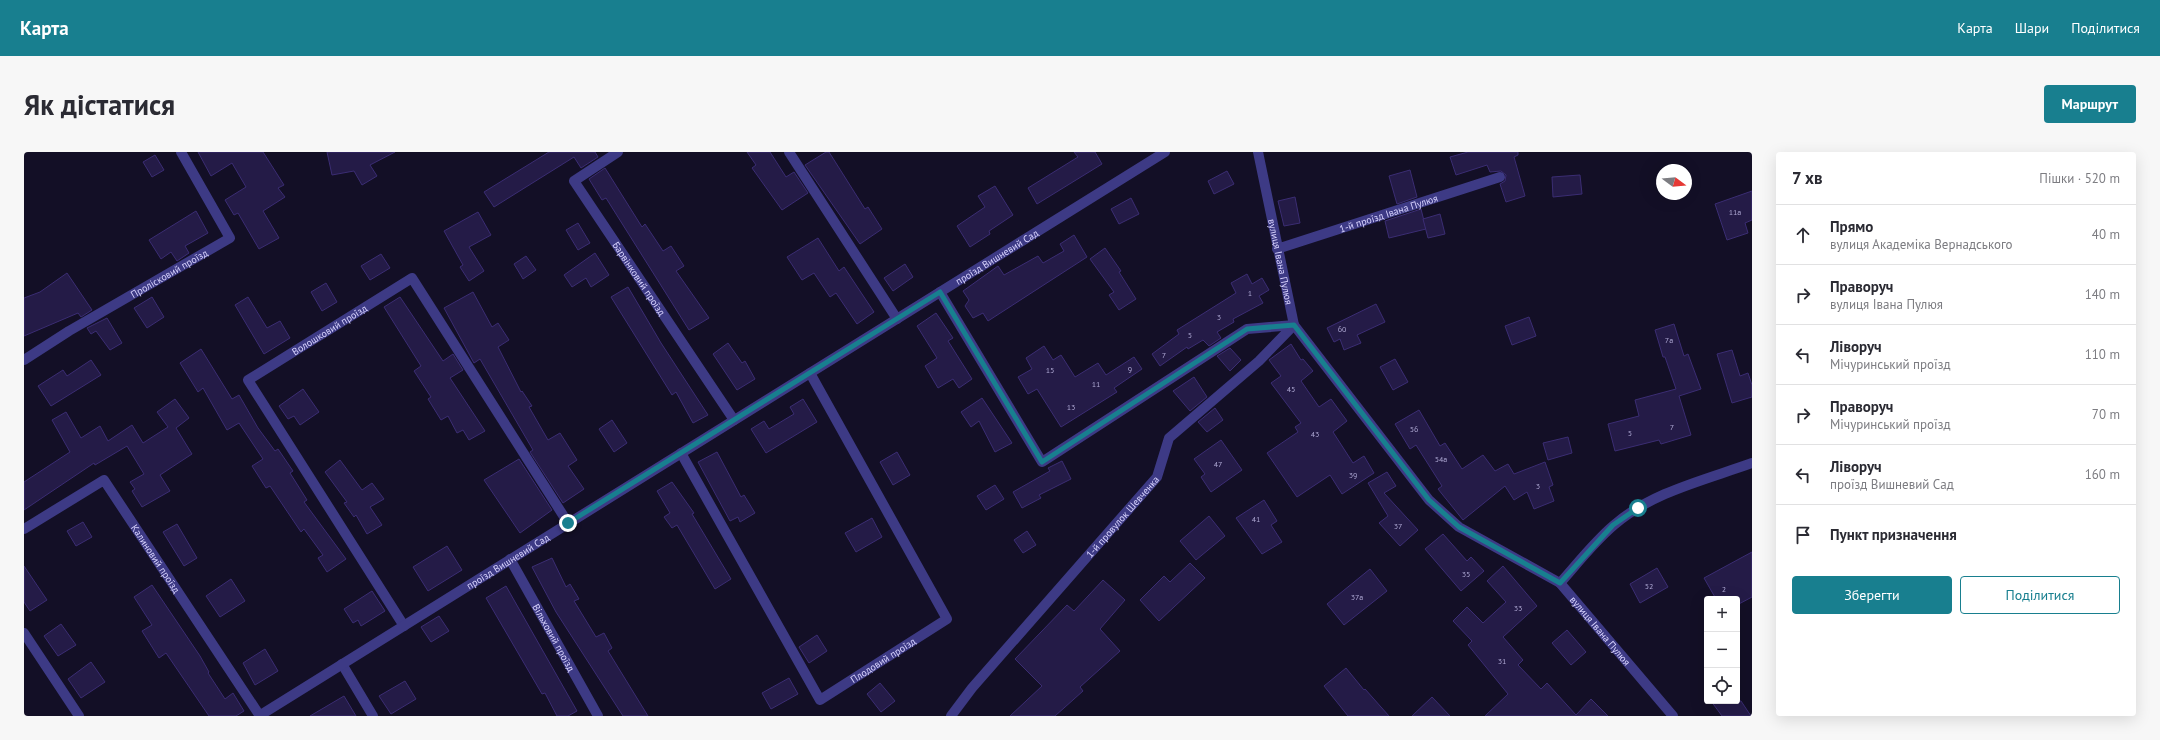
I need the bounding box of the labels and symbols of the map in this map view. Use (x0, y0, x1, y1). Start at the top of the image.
north arrow (1656, 164, 1692, 200)
street label: 1-й проїзд Івана Пулюя (1337, 191, 1439, 235)
house number: 11а (1729, 207, 1741, 217)
street label: вулиця Івана Пулюя (1266, 218, 1296, 306)
street label: проїзд Вишневий Сад (953, 226, 1041, 287)
street label: Барвінковий проїзд (610, 239, 669, 318)
street label: Пролісковий проїзд (128, 246, 210, 301)
house number: 1 (1248, 288, 1252, 298)
street label: Волошковий проїзд (289, 301, 370, 358)
house number: 3 (1217, 312, 1221, 322)
house number: 60 (1338, 324, 1347, 334)
house number: 5 (1188, 330, 1192, 340)
house number: 7а (1665, 335, 1673, 345)
house number: 7 (1162, 350, 1166, 360)
house number: 9 (1128, 364, 1132, 374)
house number: 15 (1046, 365, 1054, 375)
house number: 11 (1092, 379, 1100, 389)
house number: 45 (1287, 384, 1295, 394)
house number: 13 (1067, 402, 1075, 412)
house number: 7 (1670, 422, 1674, 432)
house number: 56 (1410, 424, 1418, 434)
house number: 5 (1628, 428, 1632, 438)
house number: 43 (1311, 429, 1319, 439)
house number: 54а (1435, 454, 1447, 464)
house number: 47 (1214, 459, 1222, 469)
house number: 39 (1349, 470, 1357, 480)
street label: 1-й провулок Шевченка (1083, 473, 1162, 560)
house number: 3 (1536, 481, 1540, 491)
route start (1629, 499, 1647, 517)
route end (559, 514, 577, 532)
house number: 41 (1252, 514, 1260, 524)
house number: 37 (1394, 521, 1402, 531)
street label: Калиновий проїзд (129, 522, 184, 596)
street label: проїзд Вишневий Сад (464, 530, 552, 592)
house number: 35 (1462, 569, 1470, 579)
house number: 52 (1645, 581, 1653, 591)
house number: 2 (1722, 584, 1726, 594)
house number: 37а (1351, 592, 1363, 602)
street label: вулиця Івана Пулюя (1567, 593, 1634, 668)
street label: Вільховий проїзд (530, 601, 578, 674)
house number: 33 (1514, 603, 1522, 613)
street label: Плодовий проїзд (848, 634, 919, 686)
house number: 31 (1498, 656, 1506, 666)

